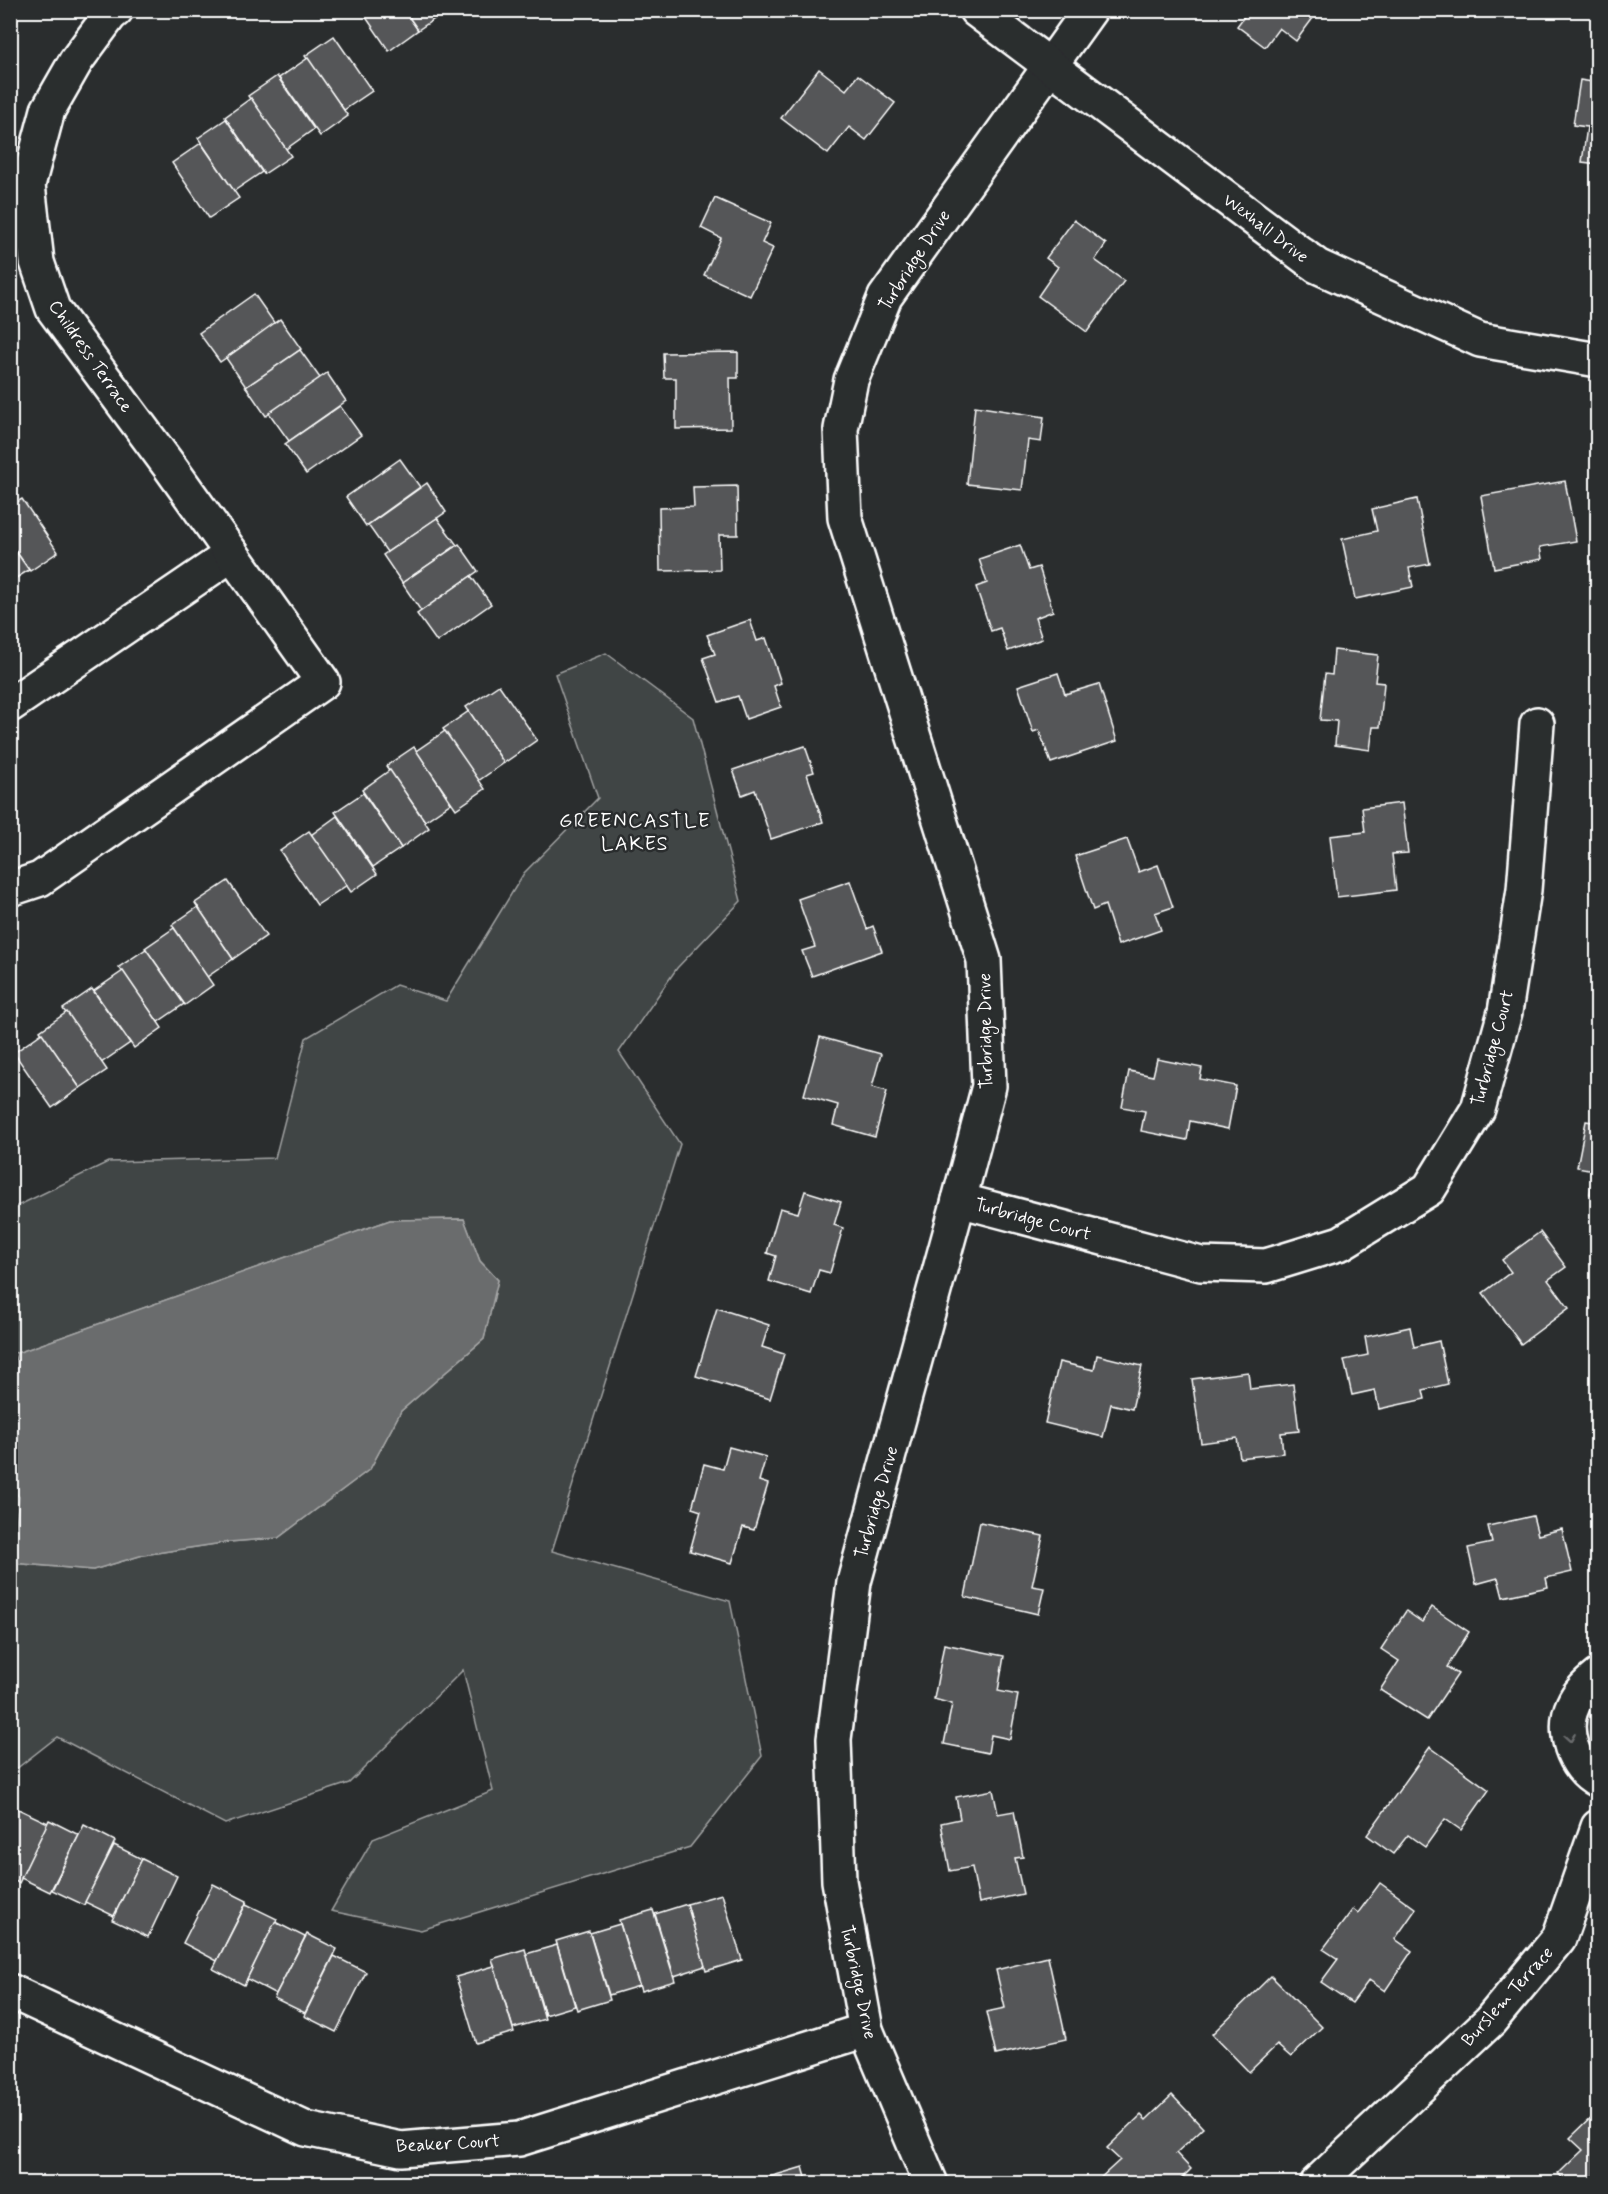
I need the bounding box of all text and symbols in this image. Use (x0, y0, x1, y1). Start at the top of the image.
street label: Wexhall Drive (1218, 189, 1313, 269)
street label: Turbridge Drive (873, 205, 957, 316)
street label: Childress Terrace (42, 296, 138, 418)
district label: GREENCASTLE LAKES (559, 808, 711, 858)
street label: Turbridge Drive (973, 973, 1000, 1089)
street label: Turbridge Court (1466, 987, 1521, 1109)
street label: Turbridge Court (972, 1193, 1094, 1248)
street label: Turbridge Drive (849, 1443, 905, 1562)
one-way arrow (1563, 1733, 1576, 1743)
street label: Turbridge Drive (833, 1923, 882, 2042)
street label: Burslem Terrace (1456, 1941, 1559, 2052)
street label: Beaker Court (395, 2129, 501, 2159)

